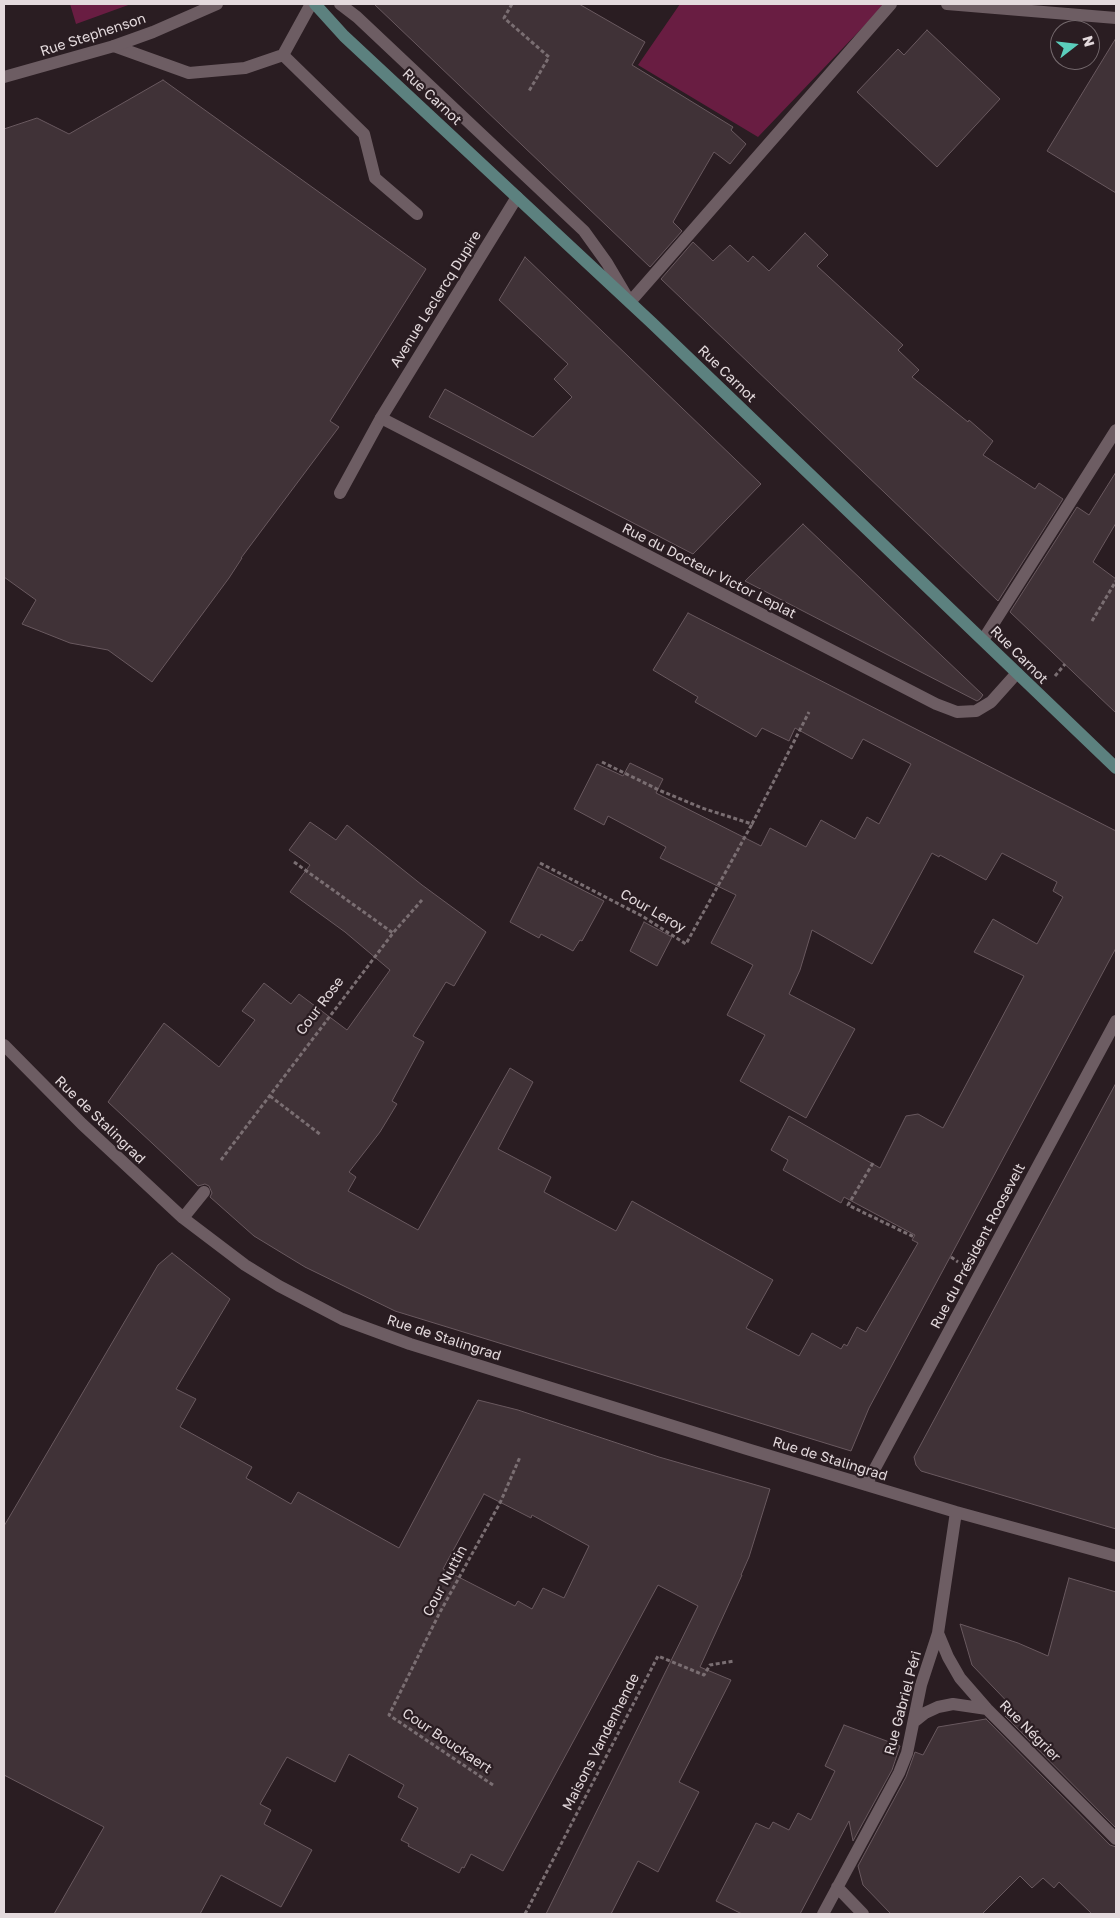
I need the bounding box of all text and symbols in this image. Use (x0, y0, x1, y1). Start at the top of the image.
street label: Rue Stephenson (38, 10, 148, 60)
north arrow (1050, 20, 1100, 70)
text: N (1079, 34, 1099, 48)
street label: Rue Carnot (399, 65, 465, 129)
street label: Avenue Leclercq Dupire (387, 228, 485, 370)
street label: Rue Carnot (694, 342, 760, 406)
street label: Rue du Docteur Victor Leplat (619, 520, 799, 622)
street label: Rue Carnot (987, 623, 1051, 687)
street label: Cour Leroy (617, 886, 689, 936)
street label: Cour Rose (293, 974, 347, 1038)
street label: Rue de Stalingrad (51, 1073, 149, 1167)
street label: Rue du Président Roosevelt (927, 1160, 1029, 1332)
street label: Rue de Stalingrad (385, 1312, 503, 1364)
street label: Rue de Stalingrad (771, 1434, 889, 1484)
street label: Cour Nuttin (419, 1543, 471, 1619)
street label: Rue Gabriel Péri (881, 1649, 925, 1757)
street label: Maisons Vandenhende (559, 1671, 643, 1813)
street label: Rue Négrier (996, 1697, 1064, 1765)
street label: Cour Bouckaert (399, 1705, 495, 1777)

